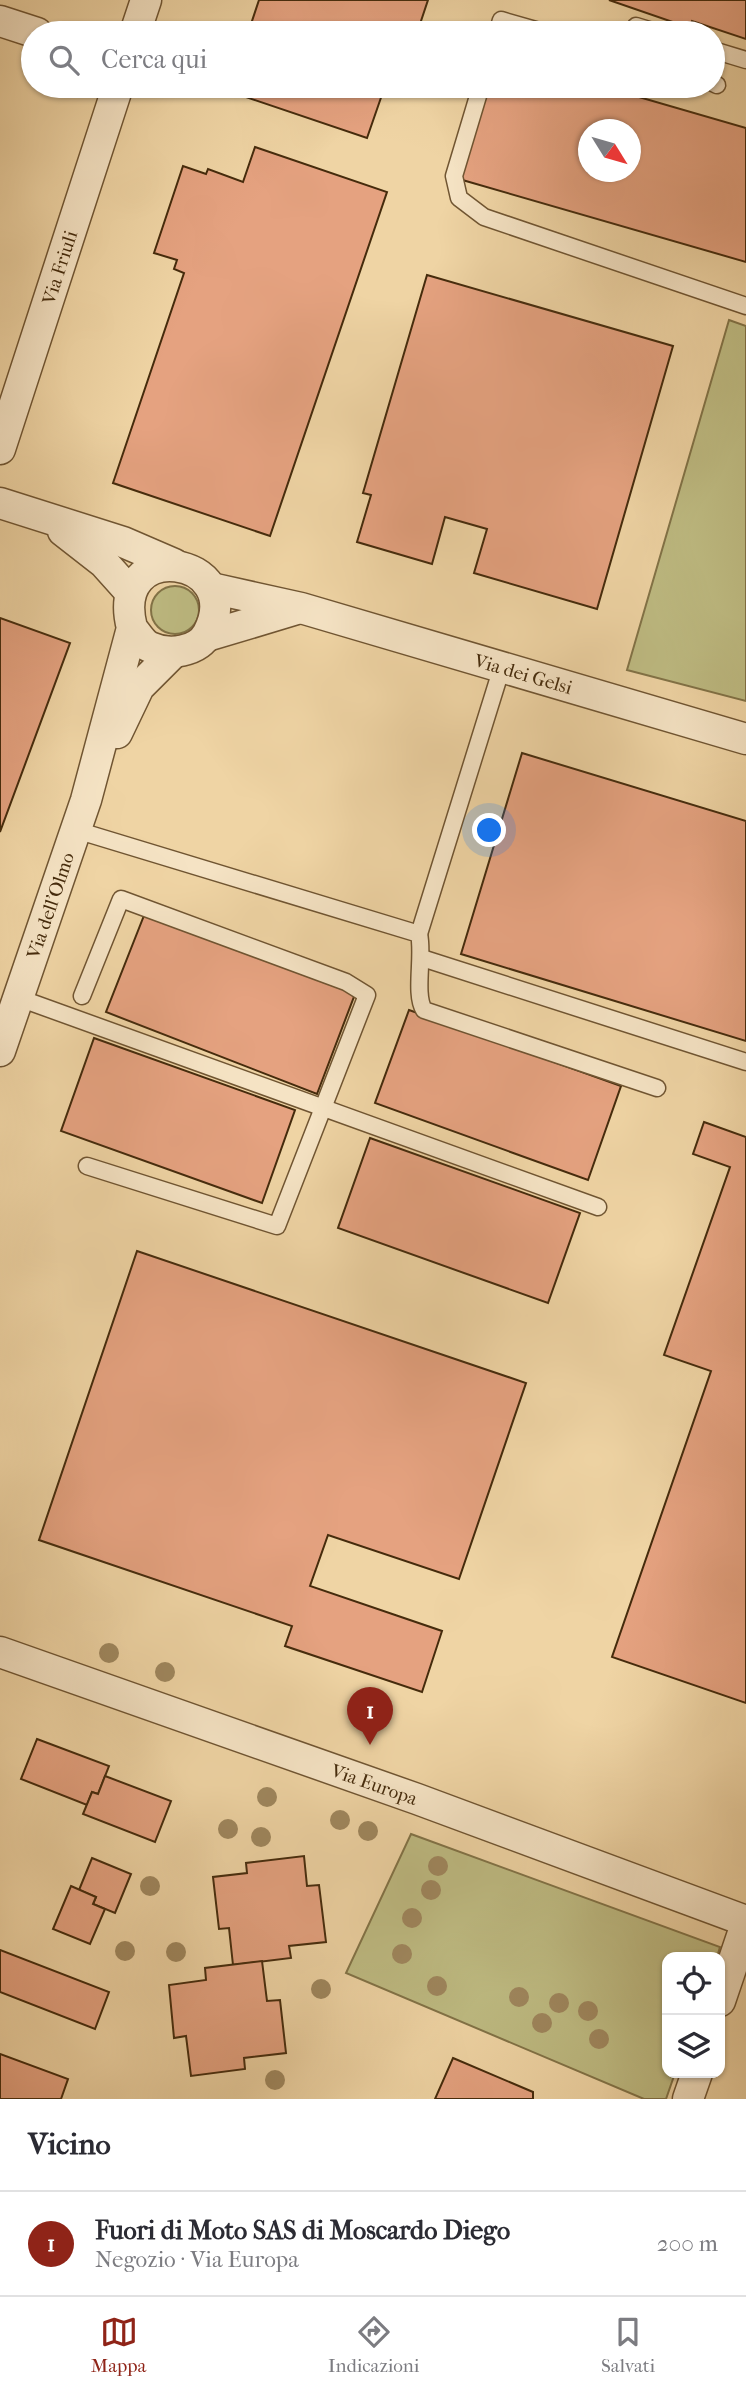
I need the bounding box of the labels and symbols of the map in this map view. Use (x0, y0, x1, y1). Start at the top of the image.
north arrow (578, 119, 641, 182)
street label: Via Friuli (37, 228, 82, 308)
street label: Via dei Gelsi (471, 649, 575, 699)
your location (472, 813, 506, 847)
street label: Via dell'Olmo (22, 849, 79, 963)
pin: 1 (347, 1687, 393, 1745)
street label: Via Europa (327, 1759, 420, 1810)

